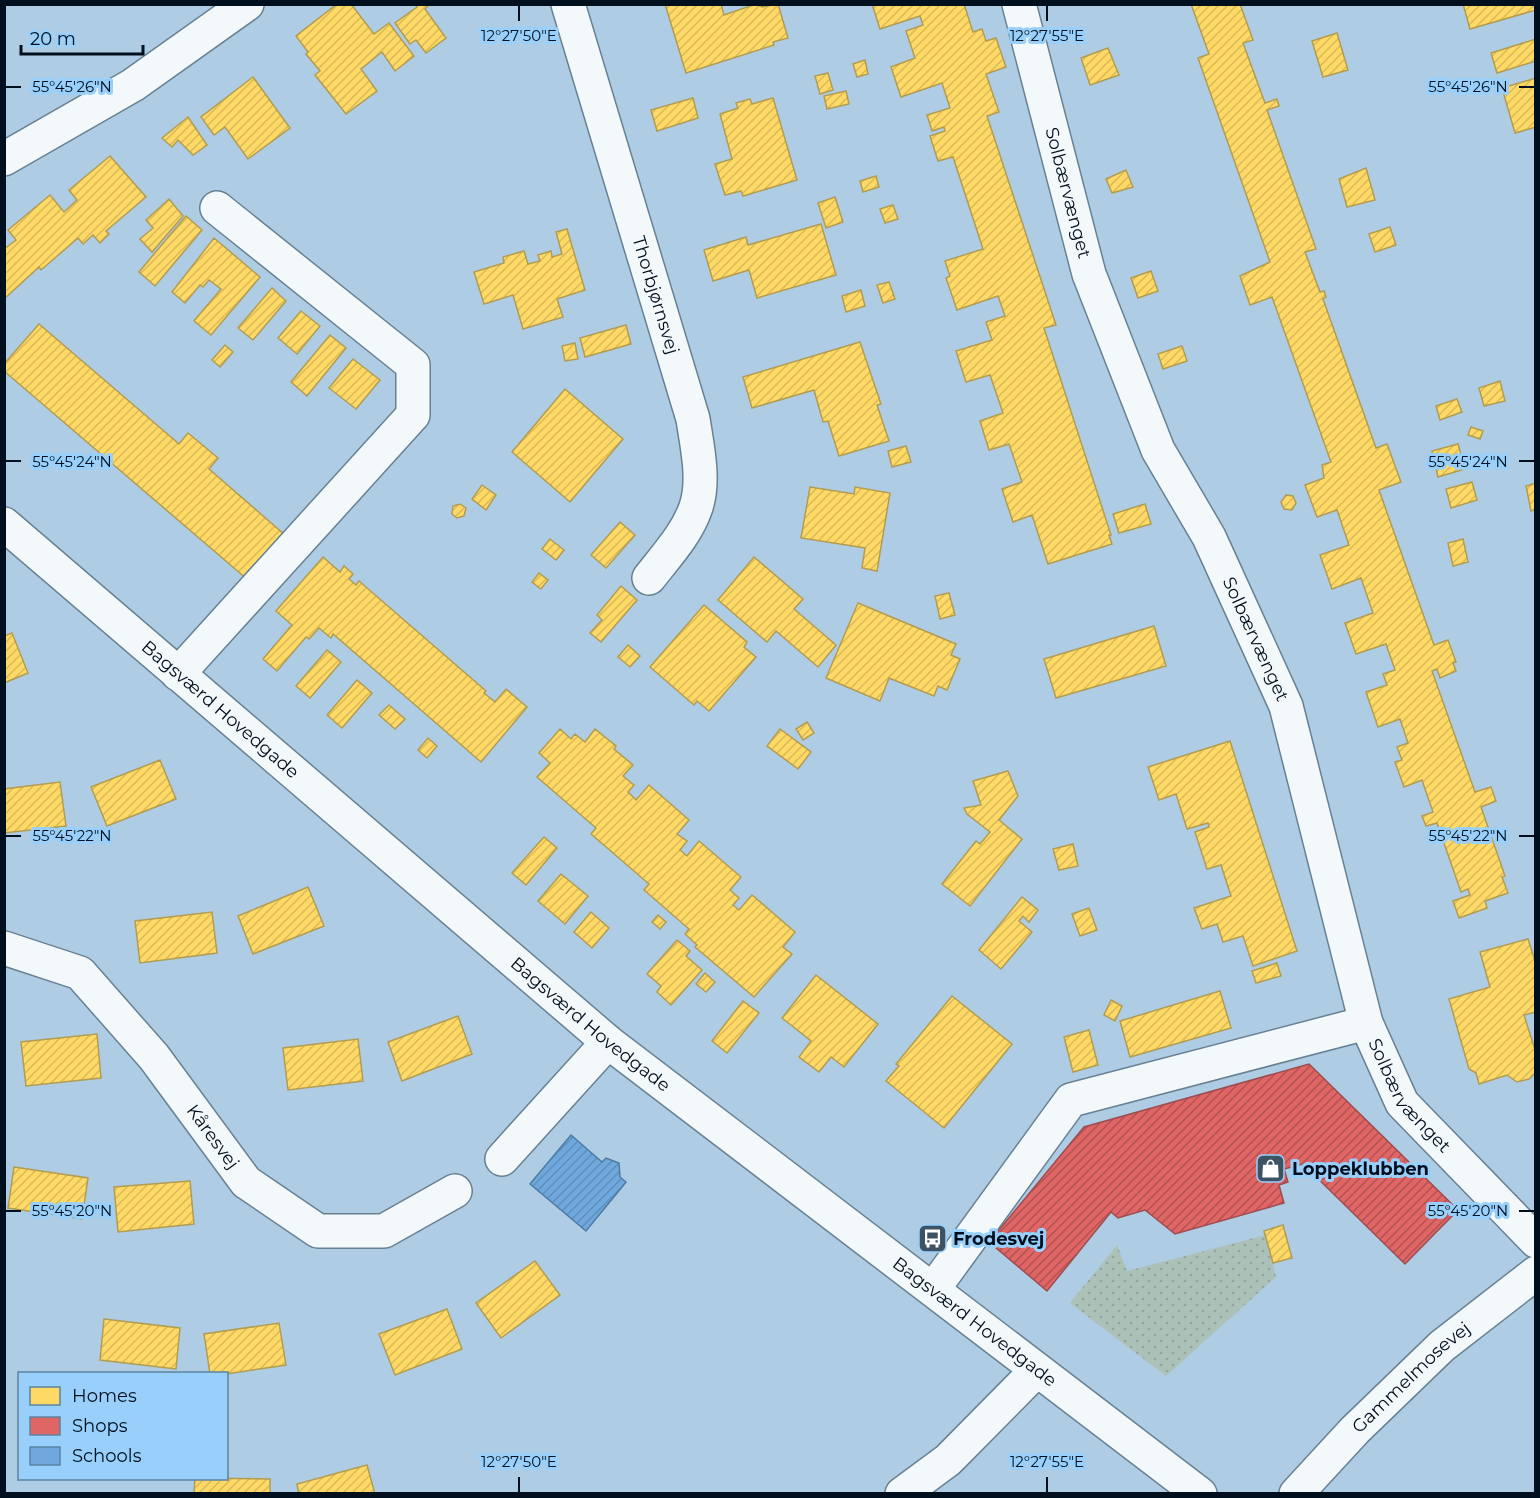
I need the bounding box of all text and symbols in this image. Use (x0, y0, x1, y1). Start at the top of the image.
scale bar (21, 18, 142, 56)
text: 12°27'50"E (481, 26, 557, 45)
text: 12°27'55"E (1010, 26, 1084, 45)
text: 20 m (30, 28, 76, 50)
text: 55°45'26"N (32, 77, 112, 96)
text: 55°45'26"N (1428, 77, 1508, 96)
street label: Solbærvænget (1040, 125, 1095, 261)
street label: Thorbjørnsvej (627, 233, 684, 357)
text: 55°45'24"N (32, 452, 112, 471)
text: 55°45'24"N (1428, 452, 1508, 471)
street label: Solbærvænget (1218, 573, 1293, 705)
street label: Bagsværd Hovedgade (137, 636, 304, 783)
text: 55°45'22"N (33, 826, 111, 845)
text: 55°45'22"N (1429, 826, 1507, 845)
street label: Bagsværd Hovedgade (506, 952, 675, 1097)
street label: Solbærvænget (1363, 1035, 1455, 1157)
street label: Kåresvej (182, 1100, 244, 1173)
shop icon: Loppeklubben (1255, 1153, 1287, 1185)
place label: Loppeklubben (1292, 1158, 1429, 1180)
text: 55°45'20"N (32, 1201, 112, 1220)
text: 55°45'20"N (1428, 1201, 1508, 1220)
bus stop icon: Frodesvej (916, 1223, 948, 1255)
place label: Frodesvej (953, 1228, 1044, 1250)
street label: Bagsværd Hovedgade (888, 1252, 1061, 1392)
street label: Gammelmosevej (1347, 1317, 1475, 1438)
legend (18, 1372, 228, 1480)
text: Homes (72, 1385, 137, 1407)
text: Shops (72, 1415, 128, 1437)
text: Schools (72, 1445, 142, 1467)
text: 12°27'50"E (481, 1452, 557, 1471)
text: 12°27'55"E (1010, 1452, 1084, 1471)

